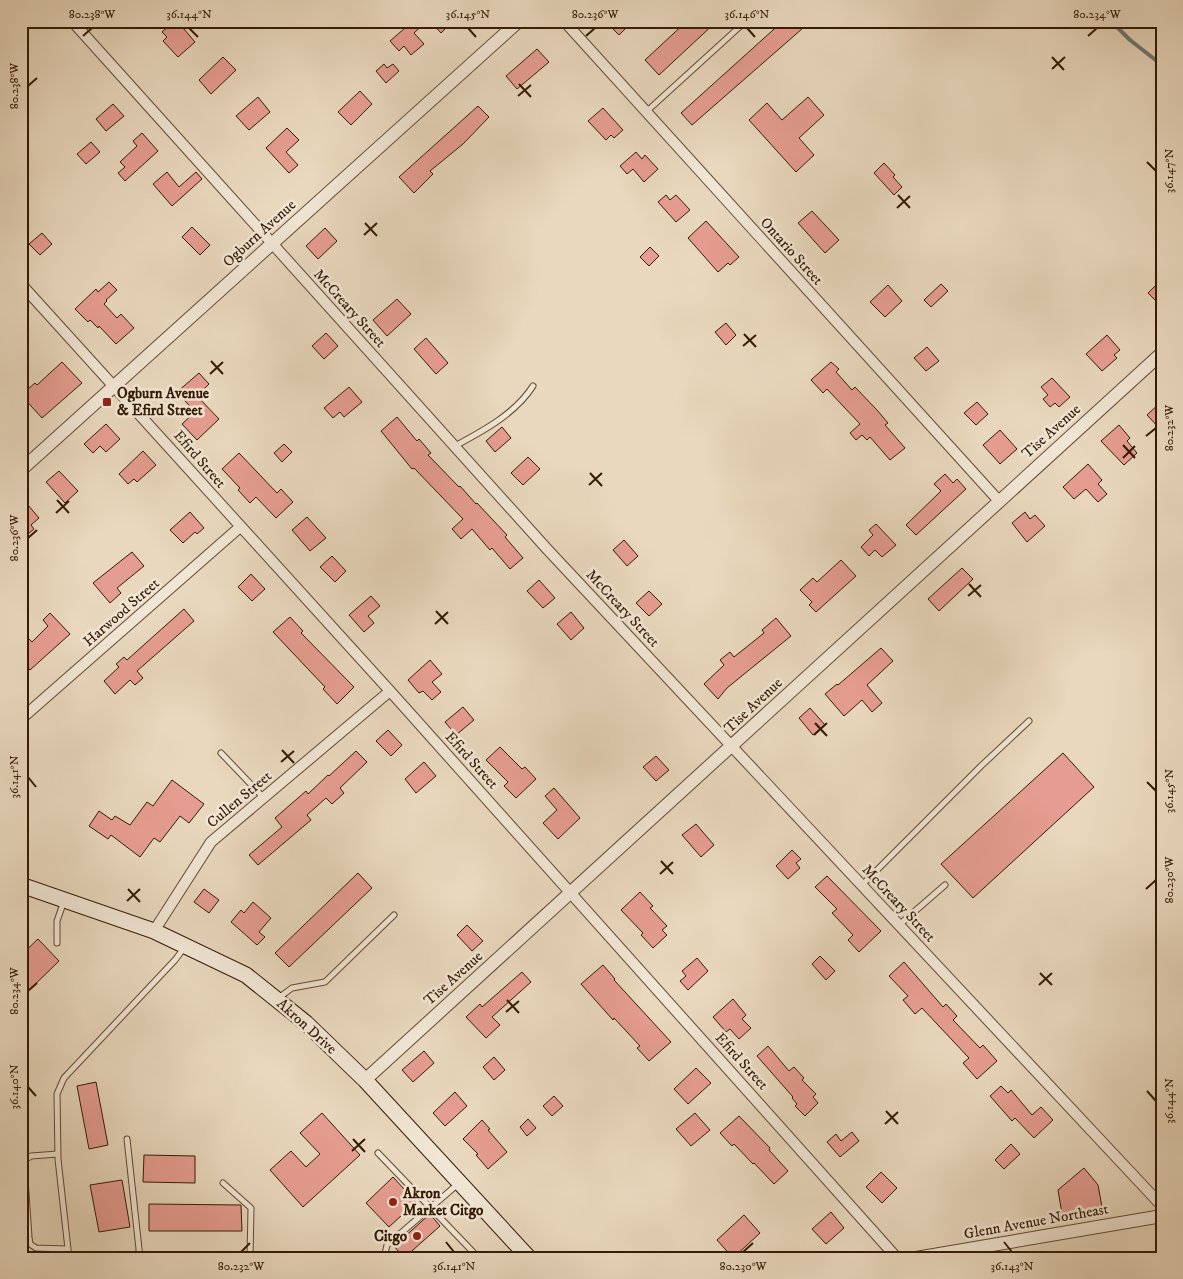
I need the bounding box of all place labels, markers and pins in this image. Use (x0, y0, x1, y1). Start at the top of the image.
place label: Ogburn Avenue & Efird Street (117, 384, 210, 420)
marker: Ogburn Avenue & Efird Street (101, 396, 113, 408)
place label: Akron Market Citgo (402, 1184, 484, 1220)
marker: Akron Market Citgo (387, 1196, 399, 1208)
place label: Citgo (374, 1227, 408, 1246)
marker: Citgo (411, 1230, 423, 1242)

